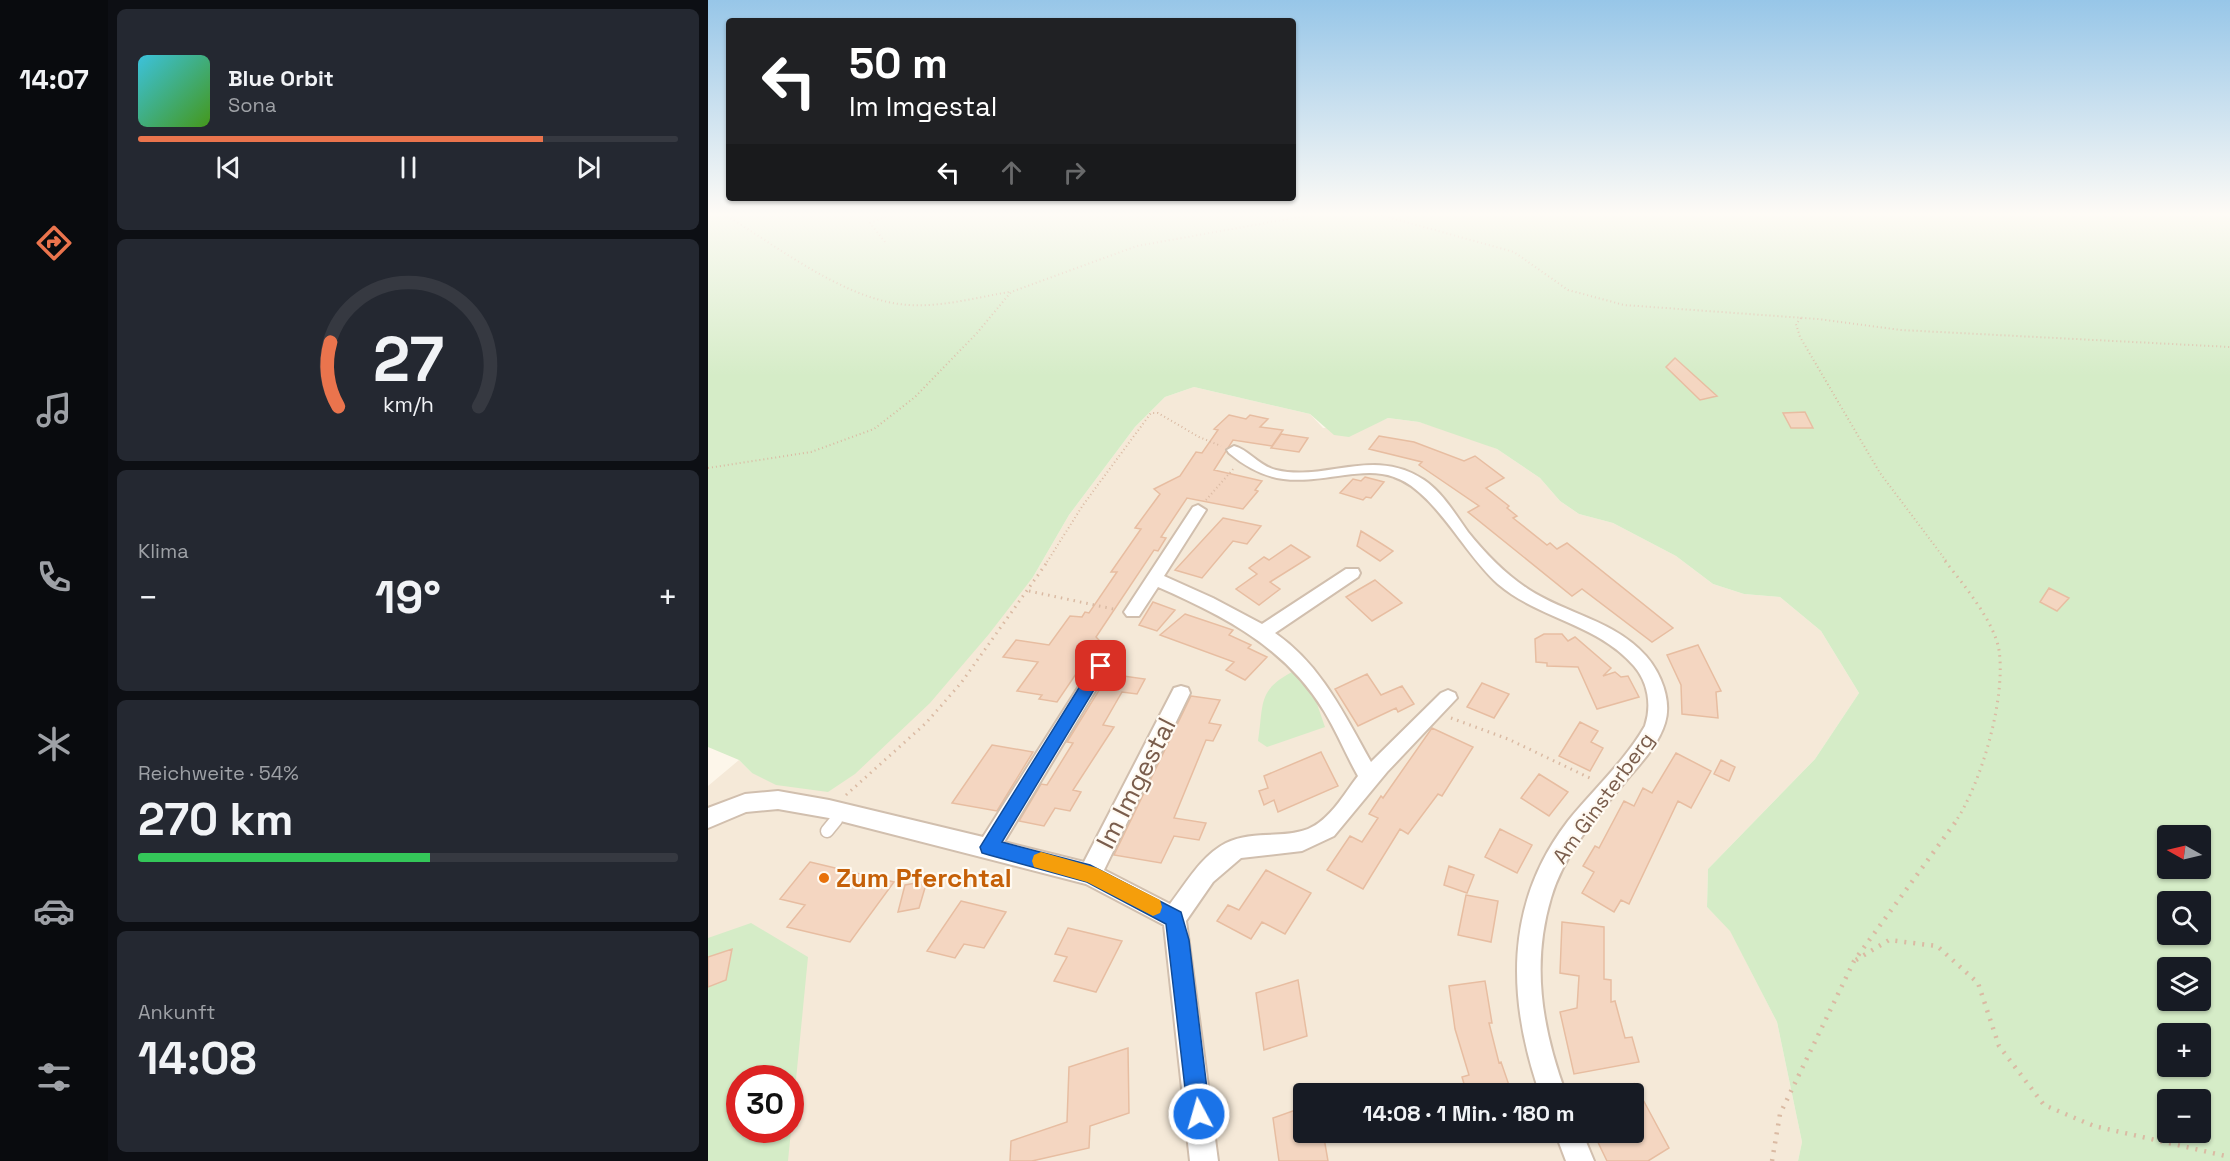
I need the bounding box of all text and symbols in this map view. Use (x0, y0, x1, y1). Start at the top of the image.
text: 50 m (849, 37, 948, 90)
icon: left (750, 42, 828, 120)
text: 14:07 (19, 62, 89, 97)
text: Blue Orbit (228, 64, 334, 92)
text: Im Imgestal (849, 89, 997, 124)
text: Sona (228, 92, 276, 118)
icon: previous (212, 151, 245, 184)
icon: pause (392, 151, 425, 184)
icon: next (572, 151, 605, 184)
icon: left (932, 156, 965, 189)
icon: ahead (995, 156, 1028, 189)
icon: right (1058, 156, 1091, 189)
icon: directions (33, 222, 75, 264)
text: 27 (372, 320, 444, 399)
icon: music (33, 389, 75, 431)
text: km/h (382, 392, 434, 419)
text: Klima (138, 538, 189, 564)
icon: phone (33, 556, 75, 598)
text: 19° (375, 569, 441, 626)
text: − (138, 577, 158, 619)
text: + (658, 577, 678, 619)
pin (1075, 640, 1126, 691)
icon: arrive (1084, 649, 1117, 682)
street label: Im Imgestal (1088, 712, 1184, 854)
icon: climate (33, 723, 75, 765)
street label: Am Ginsterberg (1546, 727, 1660, 869)
text: Reichweite · 54% (138, 760, 299, 786)
text: 270 km (138, 791, 293, 848)
north arrow (2157, 825, 2211, 879)
map controls (2157, 825, 2211, 1143)
place label: Zum Pferchtal (836, 861, 1012, 895)
marker: Zum Pferchtal (817, 871, 831, 885)
icon: car (33, 890, 75, 932)
button: search (2157, 891, 2211, 945)
button: layers (2157, 957, 2211, 1011)
text: Ankunft (138, 999, 216, 1025)
button: + (2157, 1023, 2211, 1077)
text: 14:08 (138, 1030, 257, 1087)
icon: filters (33, 1056, 75, 1098)
speed limit sign: 30 (726, 1065, 804, 1143)
position arrow (1167, 1082, 1231, 1146)
button: − (2157, 1089, 2211, 1143)
text: 14:08 · 1 Min. · 180 m (1363, 1099, 1574, 1127)

